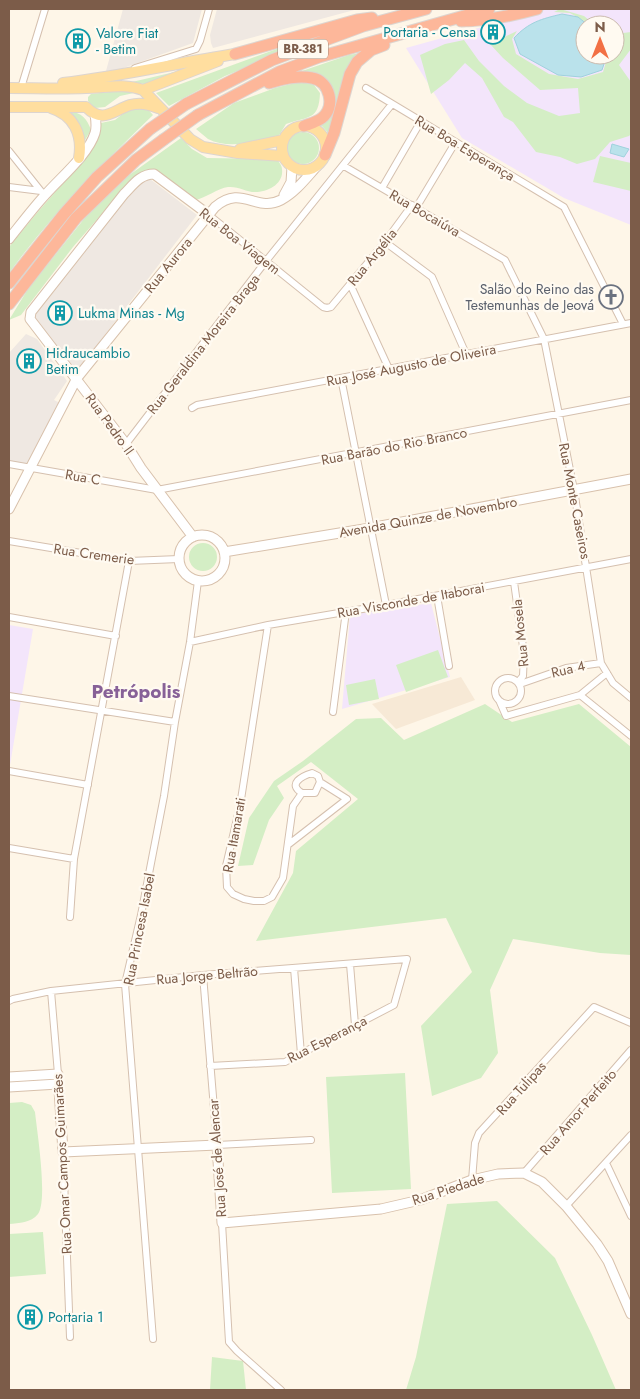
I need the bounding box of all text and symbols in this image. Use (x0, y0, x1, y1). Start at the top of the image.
north arrow (575, 15, 625, 65)
text: N (594, 17, 606, 37)
building icon: Portaria - Censa (480, 19, 506, 45)
place label: Portaria - Censa (383, 22, 476, 42)
place label: Valore Fiat - Betim (96, 23, 159, 59)
building icon: Valore Fiat - Betim (65, 28, 91, 54)
road number: BR-381 (278, 40, 328, 59)
street label: Rua Boa Esperança (411, 110, 519, 186)
street label: Rua Bocaiúva (386, 185, 464, 241)
street label: Rua Boa Viagem (195, 203, 285, 279)
street label: Rua Argélia (343, 224, 401, 290)
street label: Rua Aurora (139, 233, 197, 297)
street label: Rua Geraldina Moreira Braga (142, 270, 264, 418)
place label: Salão do Reino das Testemunhas de Jeová (466, 279, 594, 315)
church icon: Salão do Reino das Testemunhas de Jeová (598, 284, 624, 310)
building icon: Lukma Minas - Mg (47, 300, 73, 326)
place label: Lukma Minas - Mg (78, 303, 185, 323)
street label: Rua José Augusto de Oliveira (325, 339, 497, 391)
place label: Hidraucambio Betim (46, 343, 130, 379)
building icon: Hidraucambio Betim (16, 348, 42, 374)
street label: Rua Pedro II (81, 389, 139, 459)
street label: Rua Barão do Rio Branco (319, 422, 469, 470)
street label: Rua Monte Caseiros (554, 441, 596, 561)
street label: Rua C (64, 464, 102, 490)
street label: Avenida Quinze de Novembro (337, 491, 519, 543)
street label: Rua Cremerie (52, 538, 136, 570)
street label: Rua Visconde de Itaborai (336, 577, 486, 623)
street label: Rua Mosela (507, 598, 533, 668)
street label: Rua 4 (549, 655, 587, 683)
district label: Petrópolis (92, 678, 181, 705)
street label: Rua Itamarati (218, 796, 250, 874)
street label: Rua Princesa Isabel (118, 871, 160, 987)
street label: Rua Jorge Beltrão (155, 961, 259, 989)
street label: Rua Esperança (284, 1010, 370, 1068)
street label: Rua Tulipas (491, 1056, 551, 1119)
street label: Rua Amor Perfeito (535, 1064, 621, 1159)
street label: Rua Omar Campos Guimarães (47, 1073, 77, 1255)
street label: Rua José de Alencar (203, 1098, 231, 1218)
street label: Rua Piedade (409, 1168, 487, 1210)
building icon: Portaria 1 (17, 1304, 43, 1330)
place label: Portaria 1 (48, 1307, 103, 1327)

